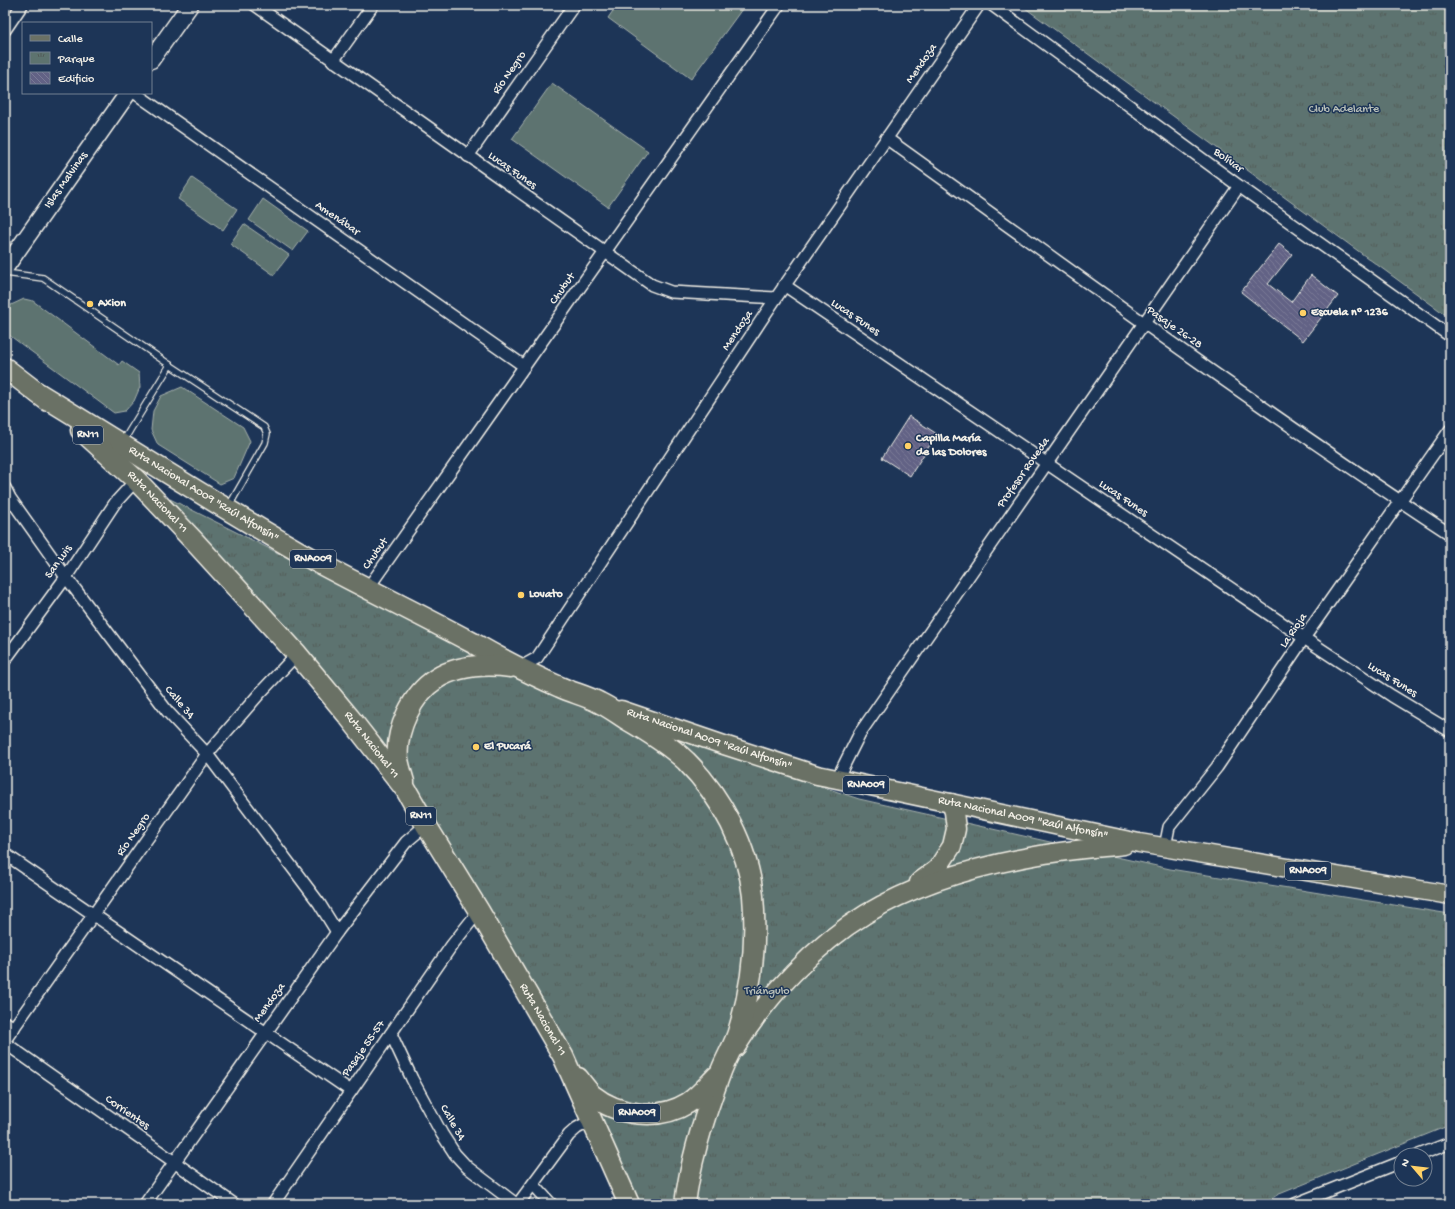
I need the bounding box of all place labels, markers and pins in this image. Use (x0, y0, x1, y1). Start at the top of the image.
place label: Axion (97, 297, 126, 311)
marker: Axion (85, 299, 95, 309)
place label: Escuela nº 1236 (1310, 306, 1389, 320)
marker: Escuela nº 1236 (1298, 308, 1308, 318)
place label: Capilla María de las Dolores (915, 432, 987, 460)
marker: Capilla María de las Dolores (903, 441, 913, 451)
place label: Lovato (529, 588, 563, 602)
marker: Lovato (516, 590, 526, 600)
place label: El Pucará (483, 740, 532, 754)
marker: El Pucará (471, 742, 481, 752)

